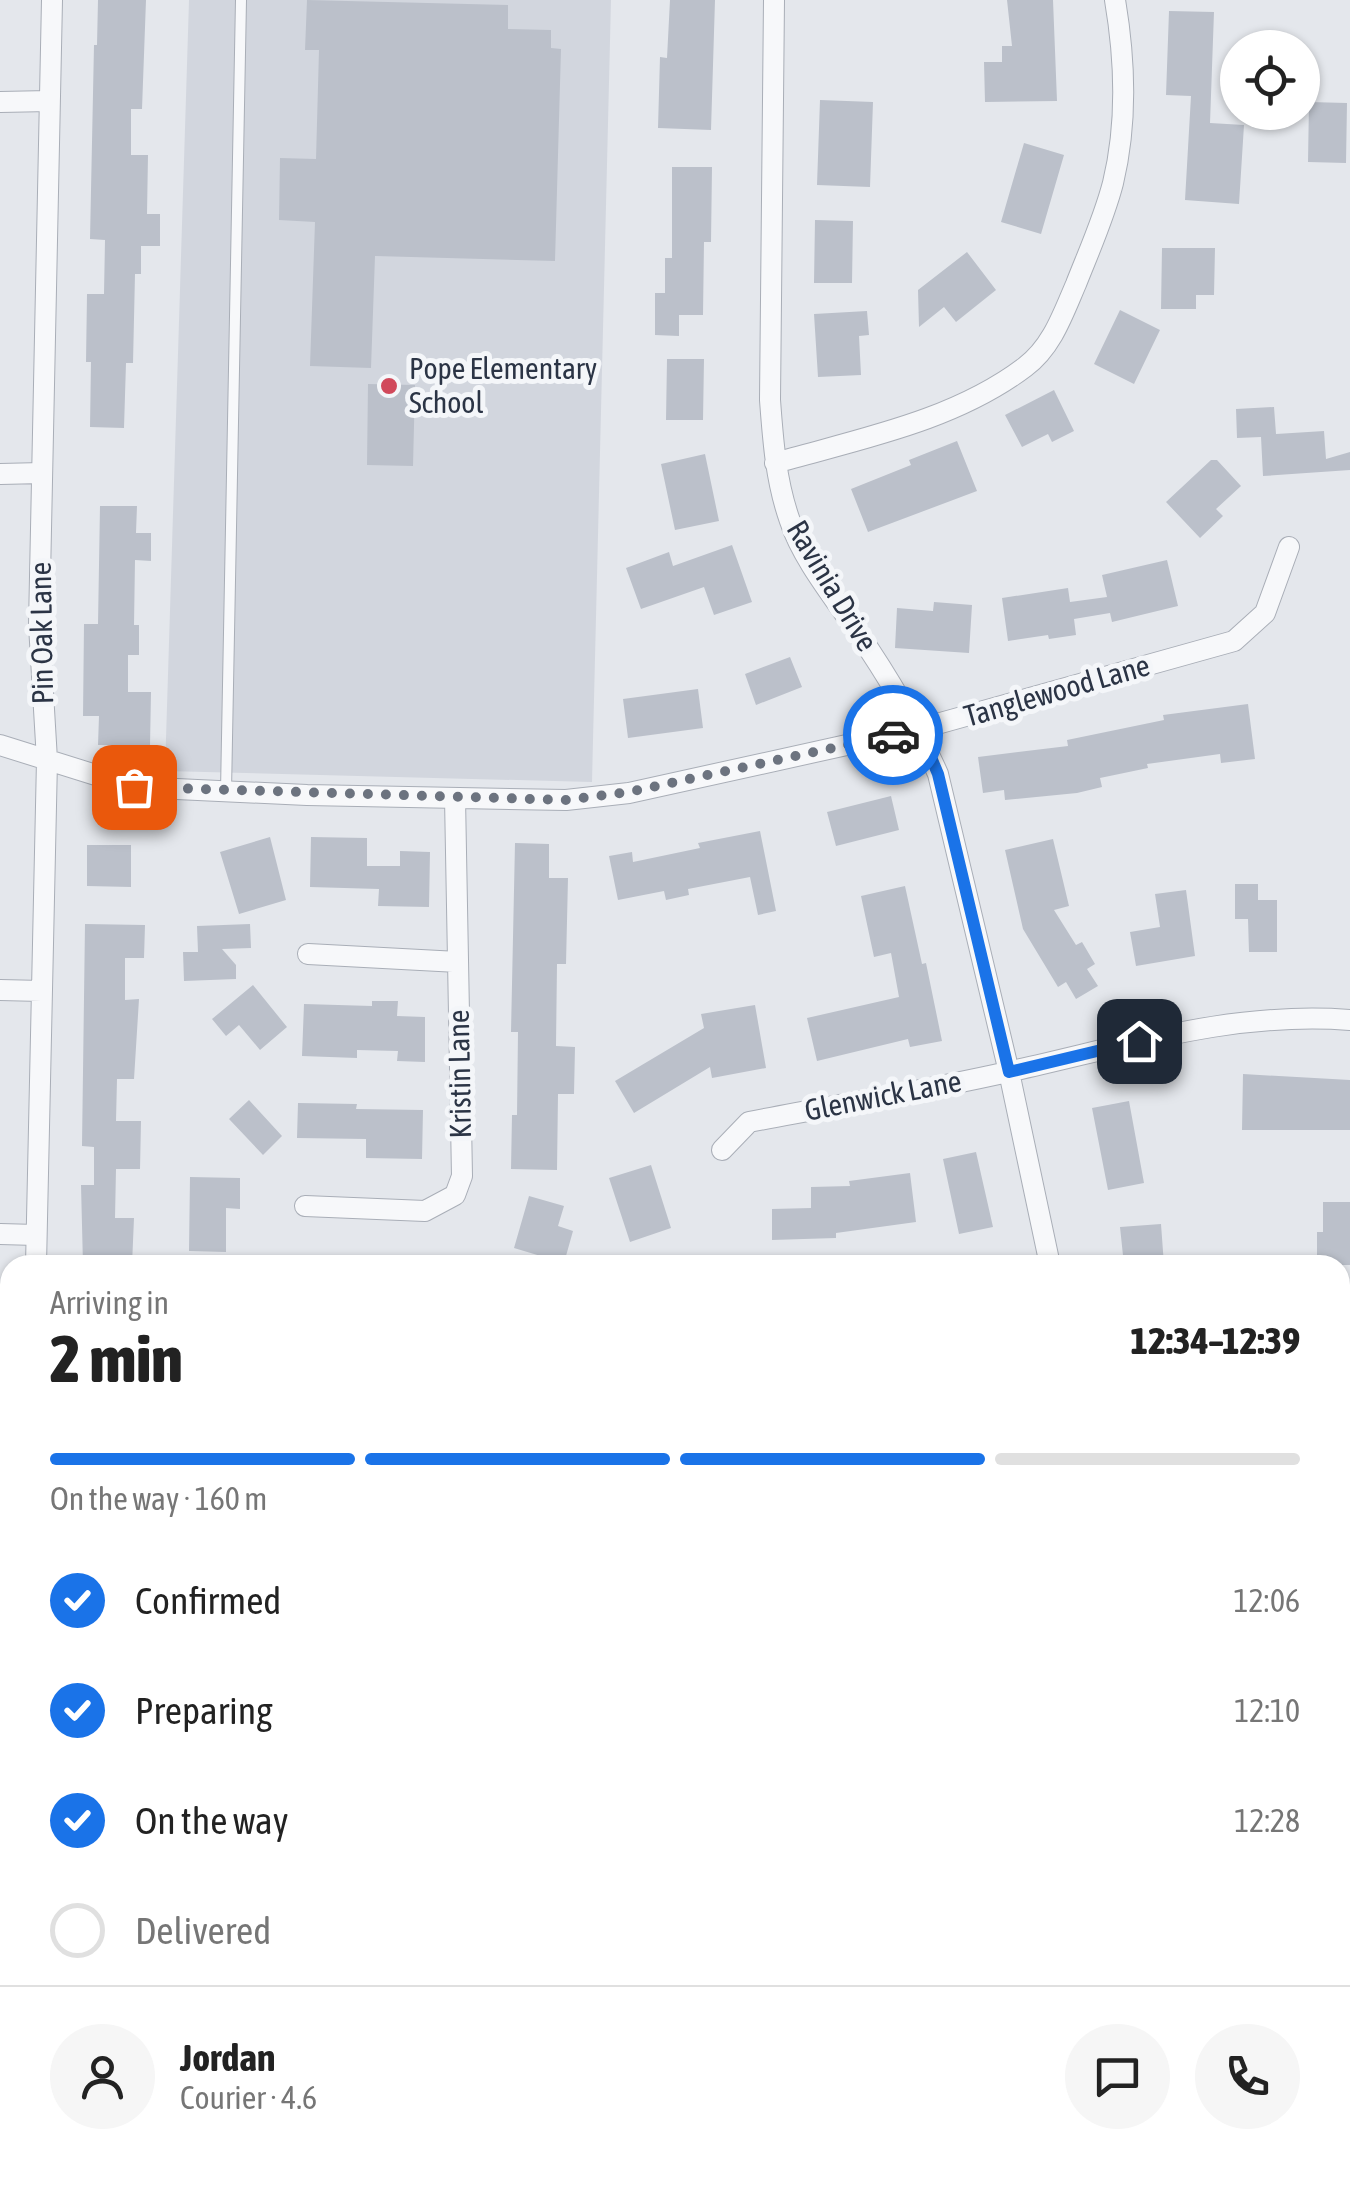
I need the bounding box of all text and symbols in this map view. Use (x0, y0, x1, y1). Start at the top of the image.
map controls (1220, 30, 1320, 130)
button: locate (1220, 30, 1320, 130)
place label: Pope Elementary School (409, 351, 597, 419)
marker: Pope Elementary School (378, 375, 400, 397)
street label: Ravinia Drive (781, 514, 885, 657)
street label: Pin Oak Lane (23, 562, 59, 704)
street label: Tanglewood Lane (960, 647, 1153, 733)
courier (843, 685, 943, 785)
icon: car (866, 708, 921, 763)
pin (92, 745, 177, 830)
icon: bag (107, 760, 162, 815)
pin (1097, 999, 1182, 1084)
street label: Kristin Lane (441, 1009, 477, 1139)
icon: home (1112, 1014, 1167, 1069)
street label: Glenwick Lane (802, 1063, 964, 1127)
text: Arriving in (50, 1284, 169, 1321)
text: 12:34–12:39 (1130, 1319, 1300, 1362)
text: 2 min (50, 1321, 183, 1396)
text: On the way · 160 m (50, 1480, 267, 1517)
icon: check (50, 1573, 105, 1628)
text: Confirmed (135, 1579, 281, 1622)
text: 12:06 (1234, 1582, 1300, 1619)
icon: check (50, 1683, 105, 1738)
text: Preparing (135, 1689, 273, 1732)
text: 12:10 (1234, 1692, 1300, 1729)
icon: check (50, 1793, 105, 1848)
text: On the way (135, 1799, 288, 1842)
text: 12:28 (1234, 1802, 1300, 1839)
text: Delivered (135, 1909, 271, 1952)
button: person (50, 2024, 155, 2129)
button: chat (1065, 2024, 1170, 2129)
button: phone (1195, 2024, 1300, 2129)
text: Jordan (180, 2036, 275, 2079)
text: Courier · 4.6 (180, 2079, 317, 2116)

